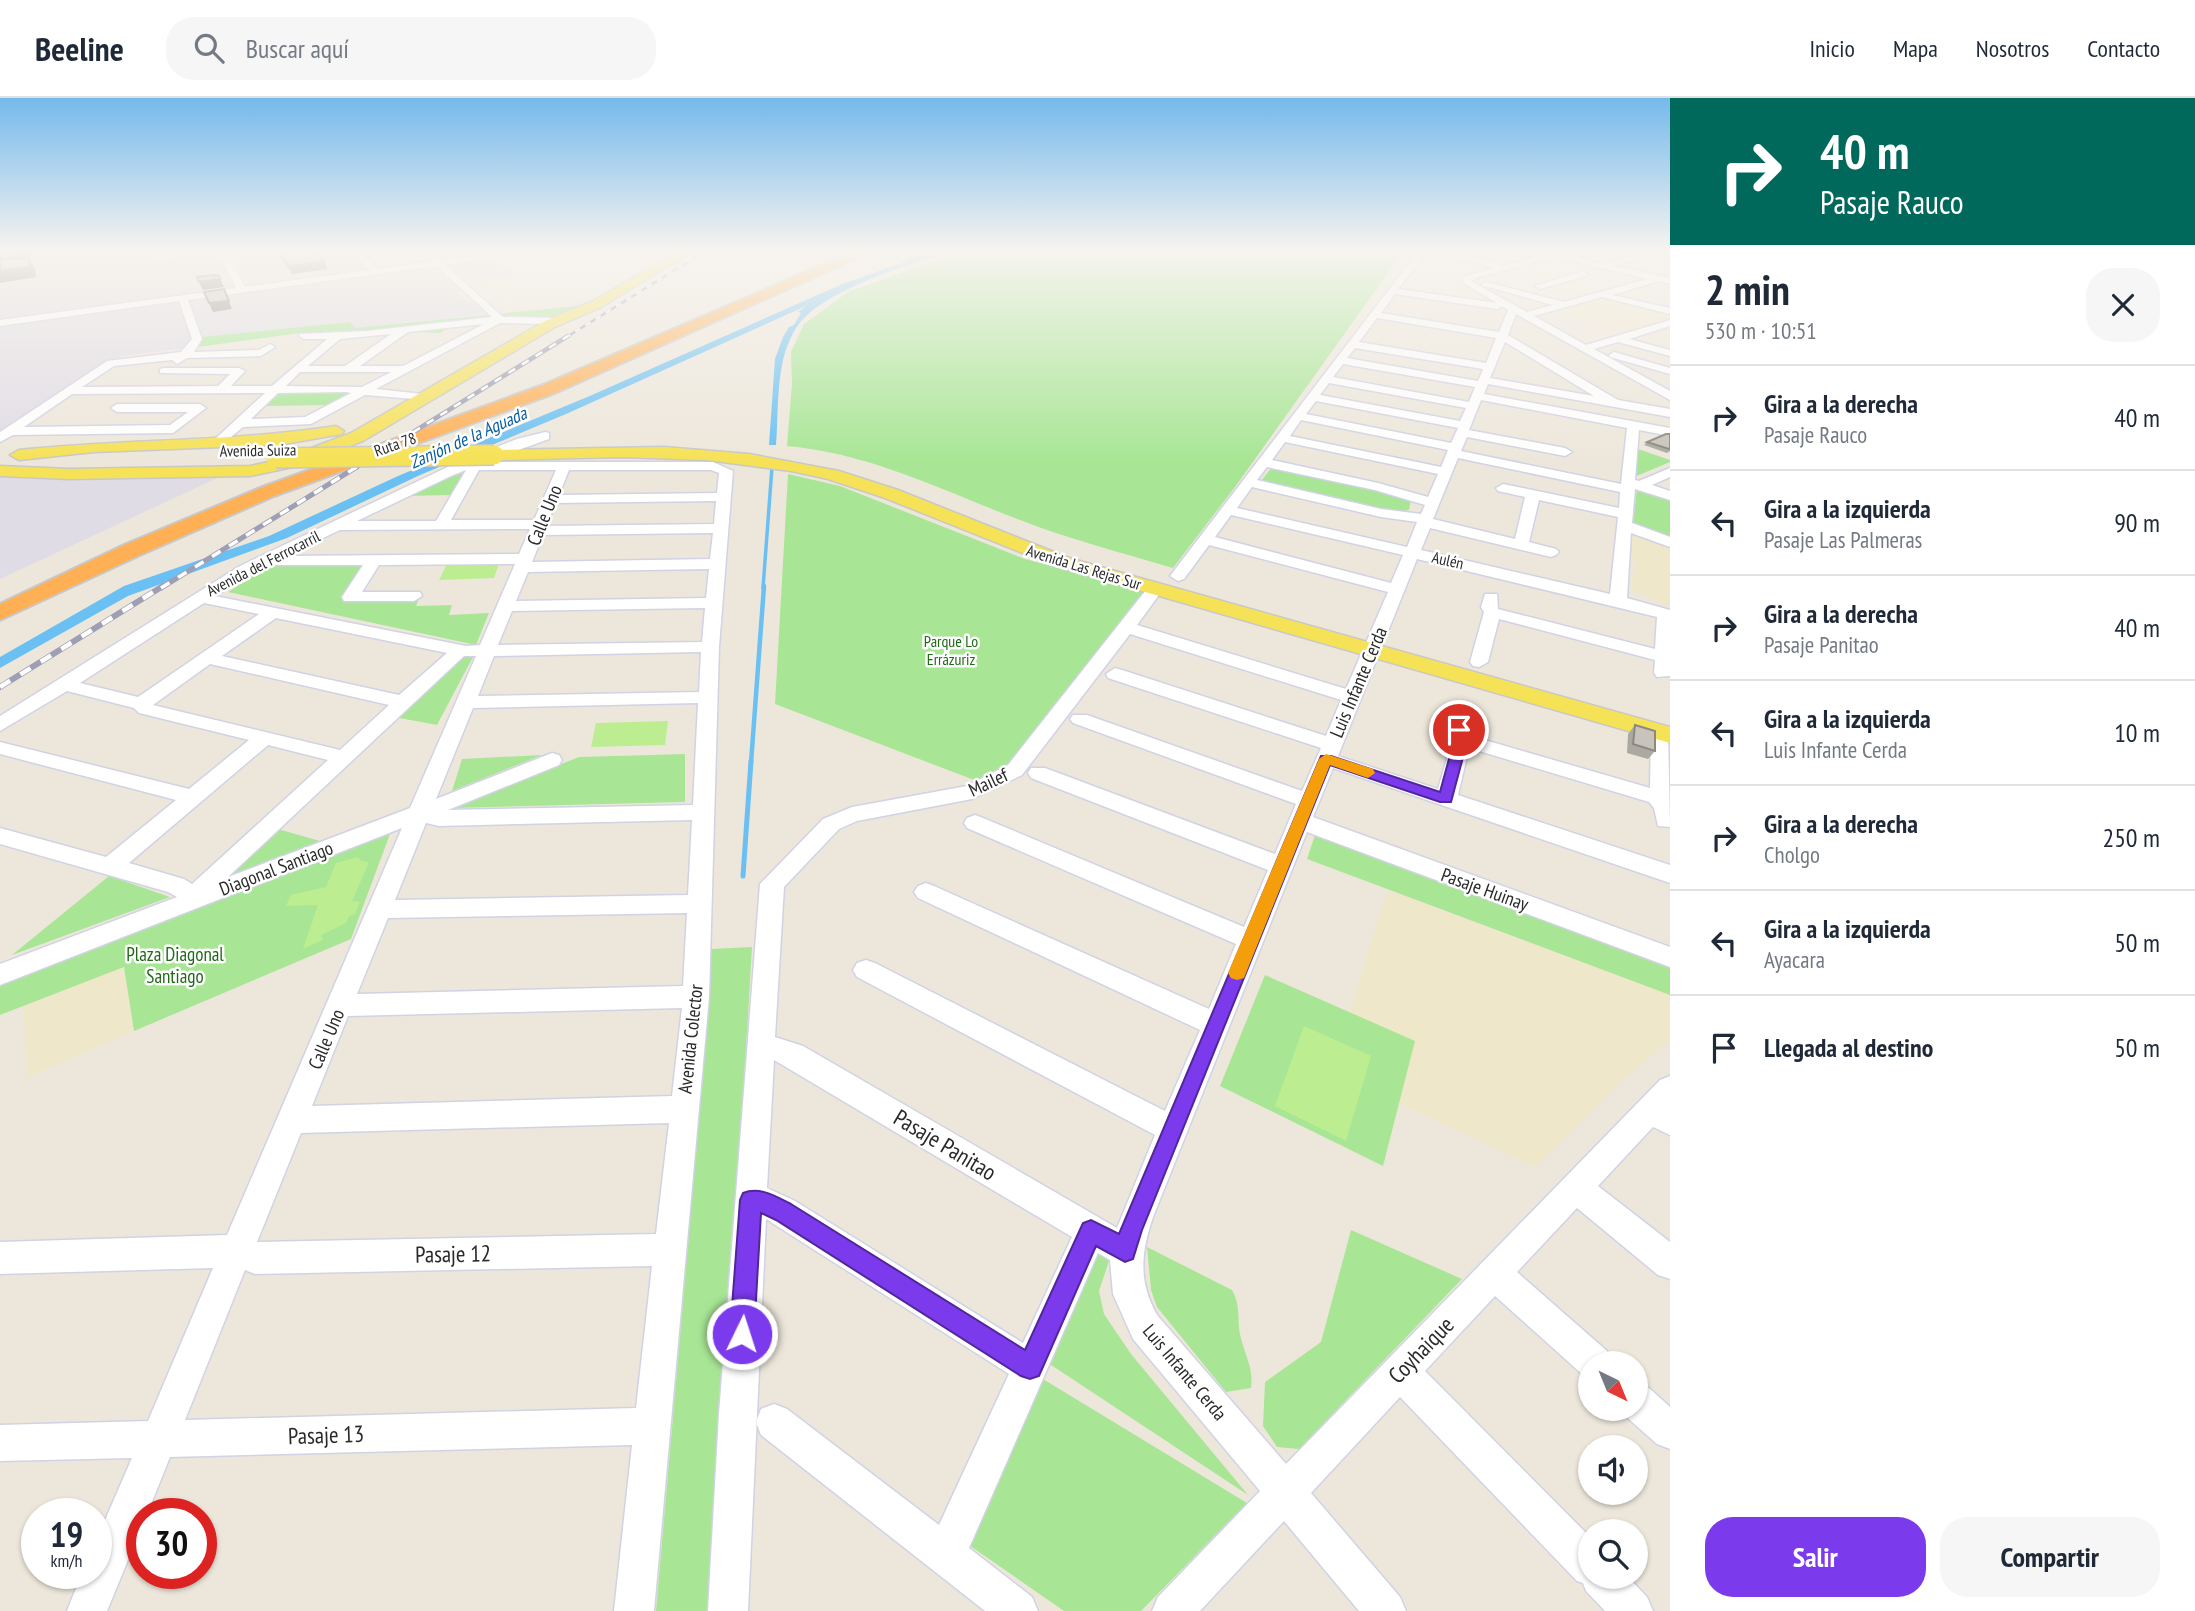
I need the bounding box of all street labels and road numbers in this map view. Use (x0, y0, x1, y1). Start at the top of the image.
street label: Ruta 78 (371, 428, 419, 460)
street label: Avenida Suiza (220, 439, 296, 461)
street label: Calle Uno (521, 481, 567, 549)
street label: Avenida del Ferrocarril (203, 526, 323, 600)
street label: Avenida Las Rejas Sur (1024, 540, 1145, 594)
street label: Aulén (1430, 547, 1466, 573)
street label: Luis Infante Cerda (1324, 623, 1392, 741)
street label: Mailef (964, 762, 1013, 802)
street label: Diagonal Santiago (216, 835, 336, 901)
street label: Pasaje Huinay (1438, 862, 1533, 916)
street label: Avenida Colector (672, 982, 708, 1095)
street label: Calle Uno (303, 1005, 349, 1073)
street label: Pasaje Panitao (889, 1103, 1002, 1187)
street label: Pasaje 12 (415, 1238, 491, 1269)
street label: Coyhaique (1382, 1310, 1460, 1389)
street label: Luis Infante Cerda (1138, 1319, 1232, 1425)
street label: Pasaje 13 (288, 1419, 364, 1450)

